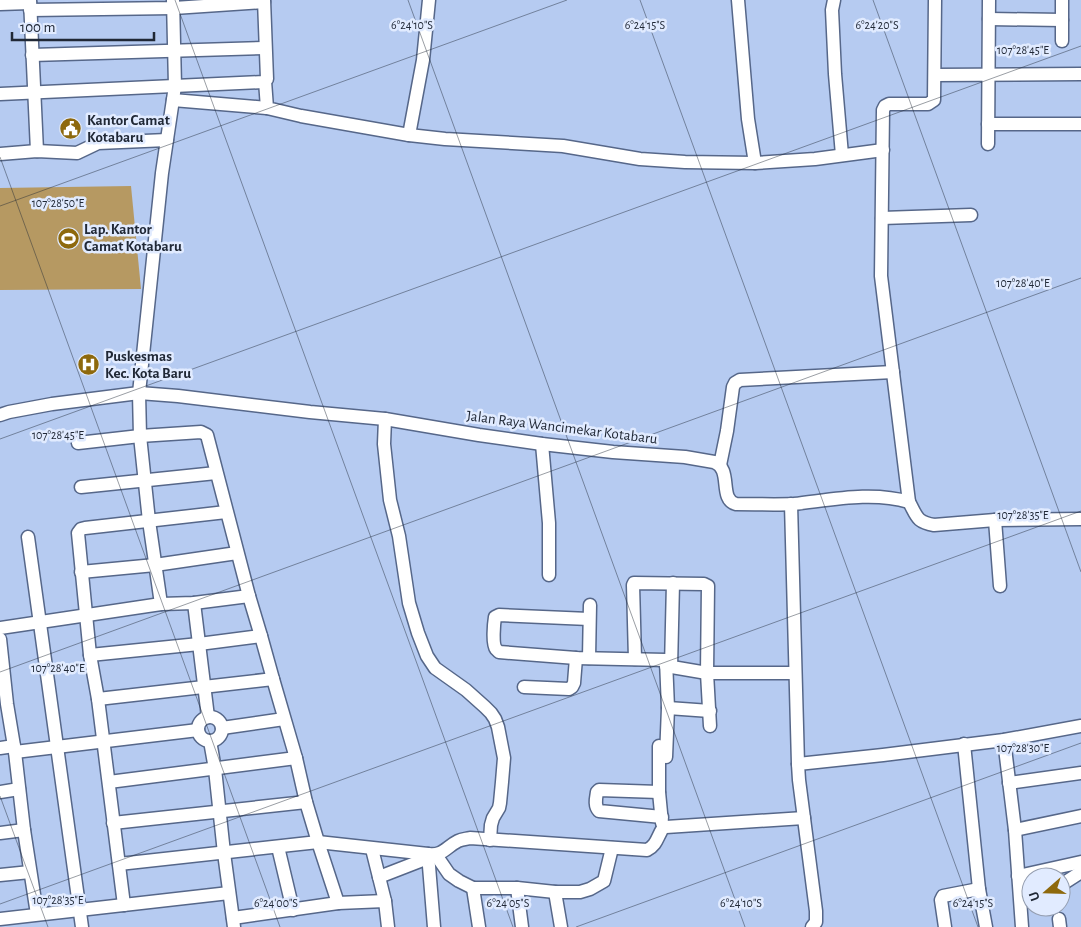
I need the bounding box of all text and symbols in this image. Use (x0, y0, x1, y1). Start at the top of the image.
scale bar (12, 10, 155, 42)
text: 6°24'10"S (391, 19, 433, 31)
text: 6°24'15"S (625, 19, 666, 31)
text: 6°24'20"S (855, 19, 899, 31)
text: 100 m (20, 20, 55, 35)
text: 107°28'45"E (997, 44, 1049, 56)
place label: Kantor Camat Kotabaru (87, 113, 170, 145)
public building icon: Kantor Camat Kotabaru (59, 117, 83, 141)
text: 107°28'50"E (32, 197, 85, 209)
place label: Lap. Kantor Camat Kotabaru (84, 222, 182, 254)
sports icon: Lap. Kantor Camat Kotabaru (56, 226, 80, 250)
text: 107°28'40"E (996, 277, 1050, 289)
place label: Puskesmas Kec. Kota Baru (105, 349, 191, 381)
hospital icon: Puskesmas Kec. Kota Baru (77, 353, 101, 377)
street label: Jalan Raya Wancimekar Kotabaru (466, 408, 659, 447)
text: 107°28'45"E (32, 429, 84, 441)
text: 107°28'35"E (997, 509, 1049, 521)
text: 107°28'40"E (31, 662, 85, 674)
text: 107°28'30"E (997, 742, 1049, 754)
north arrow (1021, 867, 1071, 917)
text: U (1027, 889, 1043, 903)
text: 107°28'35"E (32, 894, 84, 906)
text: 6°24'00"S (254, 897, 298, 909)
text: 6°24'05"S (487, 897, 530, 909)
text: 6°24'10"S (720, 897, 762, 909)
text: 6°24'15"S (953, 897, 994, 909)

